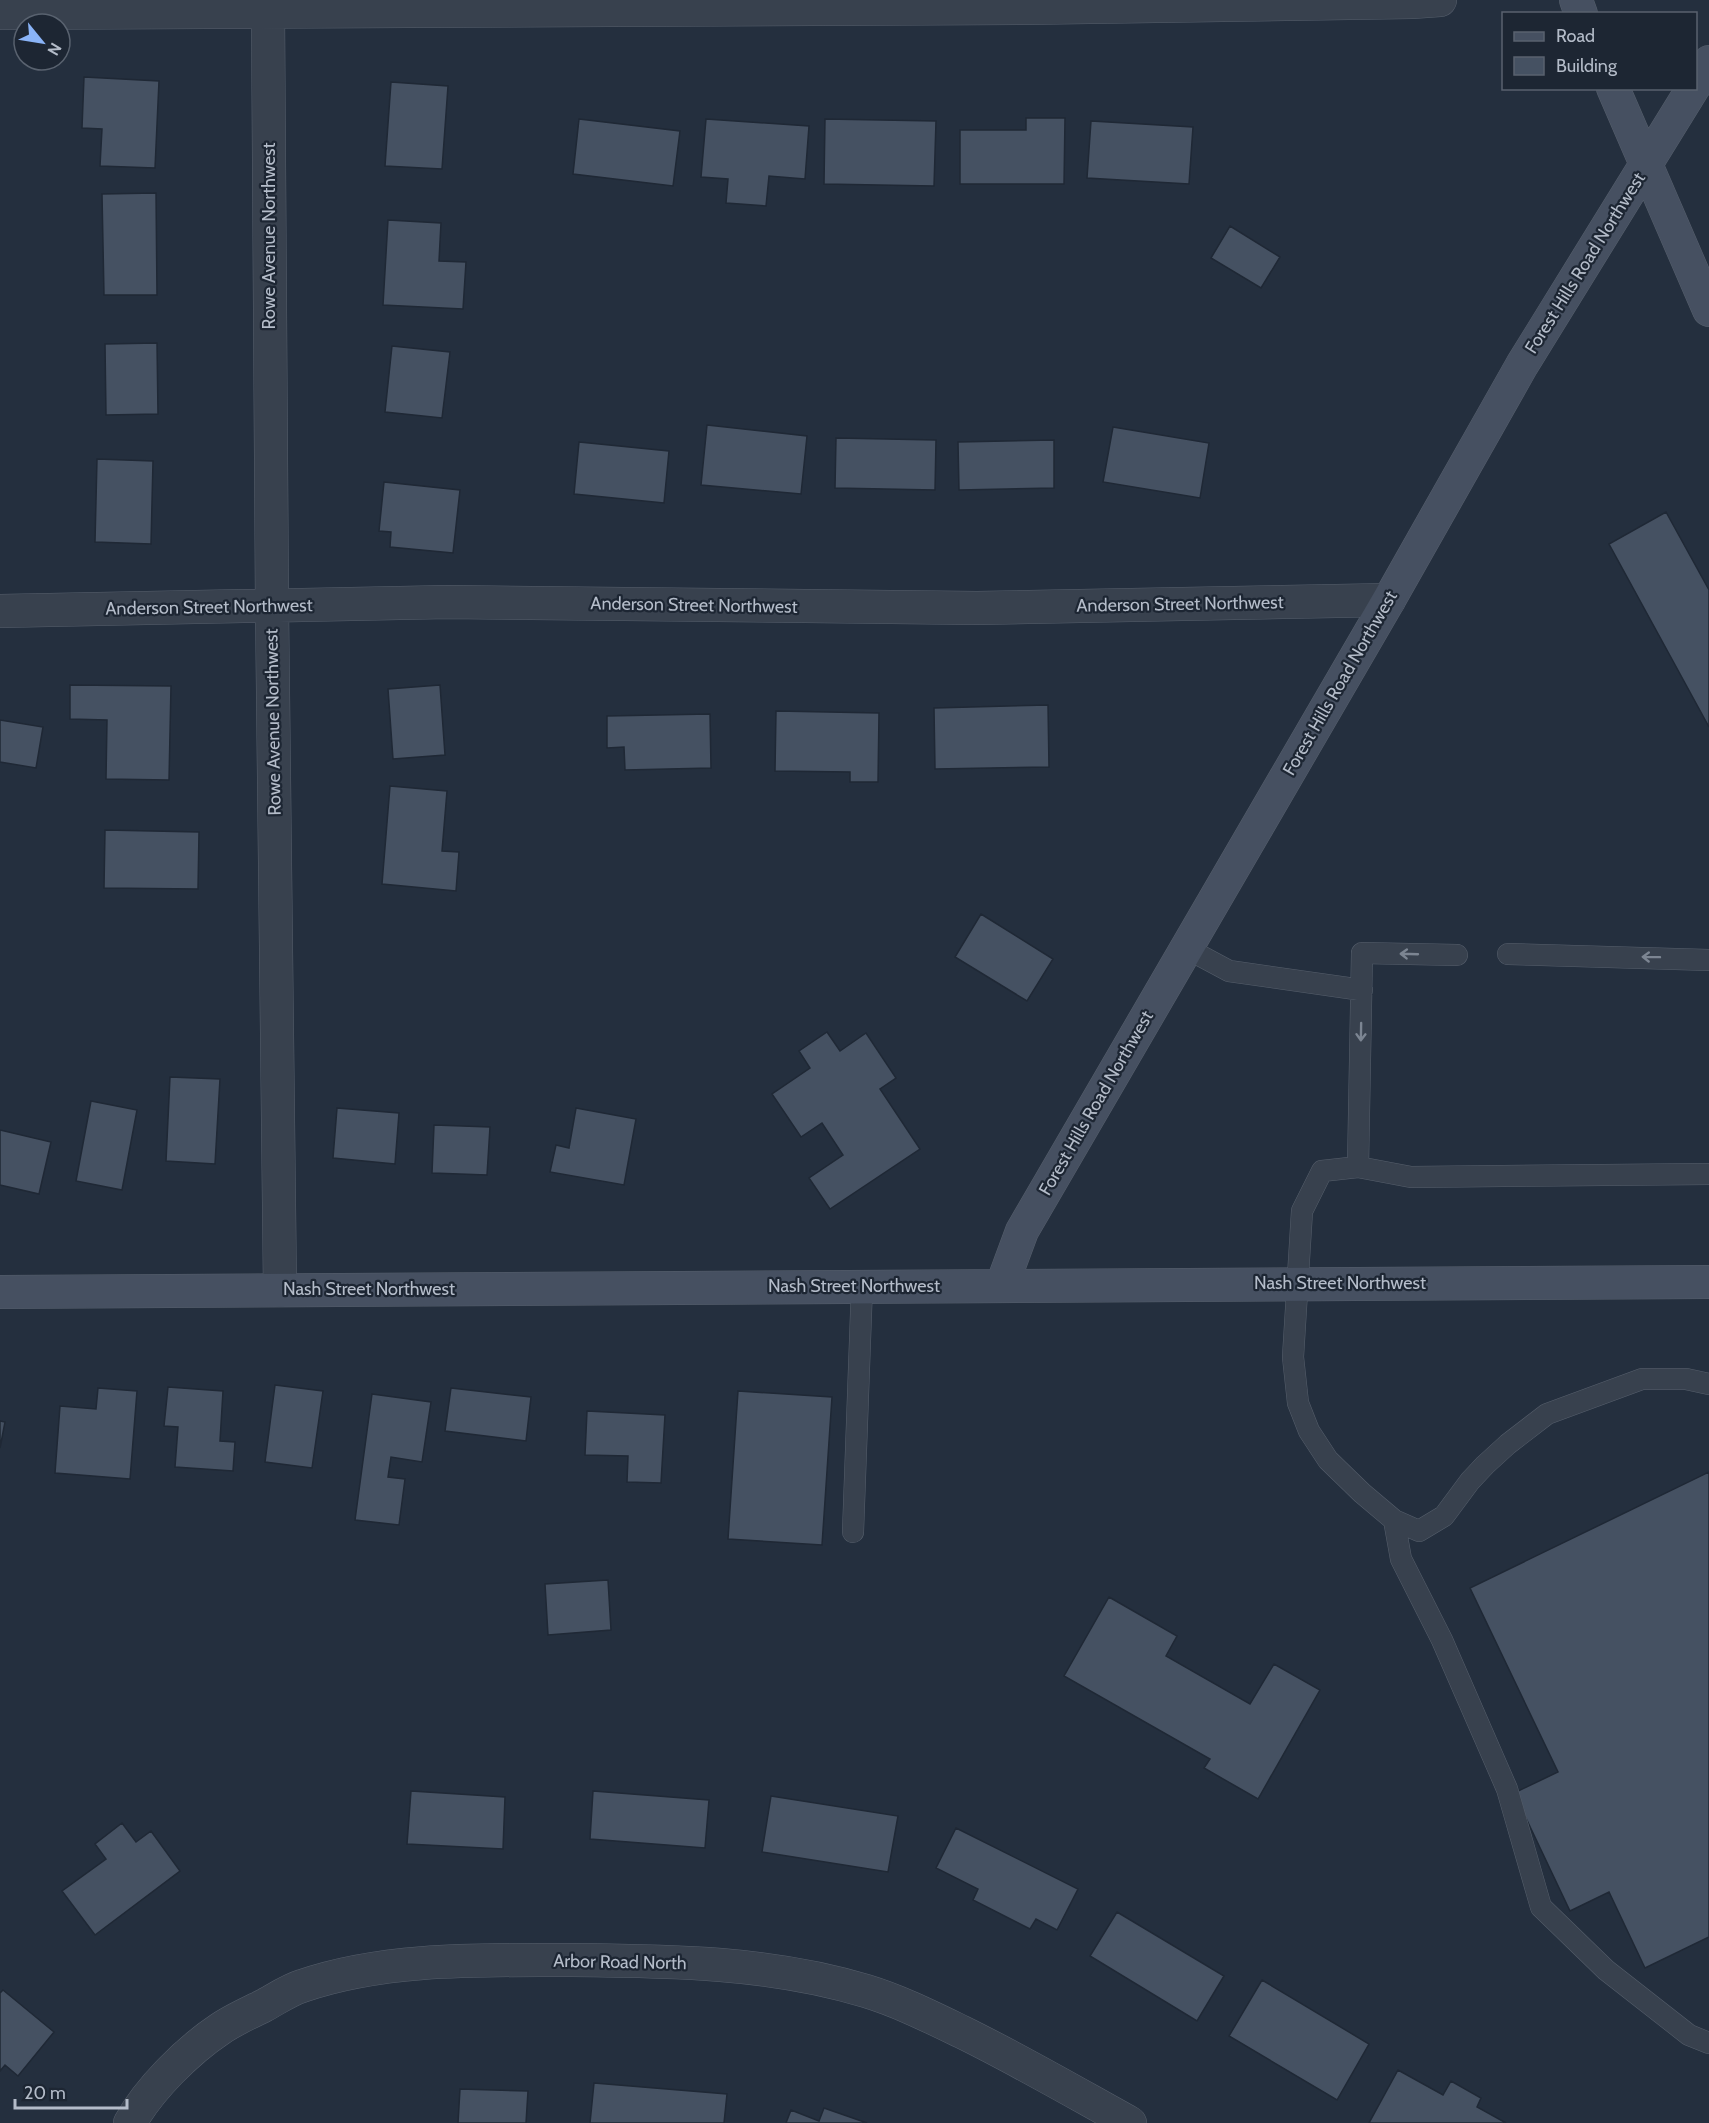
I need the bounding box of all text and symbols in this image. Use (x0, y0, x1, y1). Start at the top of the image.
north arrow (12, 12, 72, 72)
legend (1502, 12, 1697, 90)
text: Road (1556, 25, 1595, 47)
text: N (44, 40, 66, 59)
text: Building (1556, 55, 1618, 77)
street label: Rowe Avenue Northwest (258, 142, 280, 330)
street label: Forest Hills Road Northwest (1520, 168, 1650, 358)
street label: Forest Hills Road Northwest (1278, 587, 1402, 779)
street label: Anderson Street Northwest (1076, 591, 1284, 617)
street label: Anderson Street Northwest (590, 592, 798, 618)
street label: Anderson Street Northwest (105, 594, 313, 620)
street label: Rowe Avenue Northwest (260, 628, 286, 816)
one-way arrow (1400, 948, 1420, 960)
one-way arrow (1641, 951, 1661, 963)
street label: Forest Hills Road Northwest (1034, 1007, 1158, 1199)
one-way arrow (1355, 1022, 1367, 1042)
street label: Nash Street Northwest (1254, 1272, 1426, 1294)
street label: Nash Street Northwest (768, 1275, 940, 1297)
street label: Nash Street Northwest (283, 1278, 455, 1300)
street label: Arbor Road North (553, 1950, 687, 1974)
scale bar (15, 2072, 128, 2110)
text: 20 m (24, 2082, 66, 2104)

